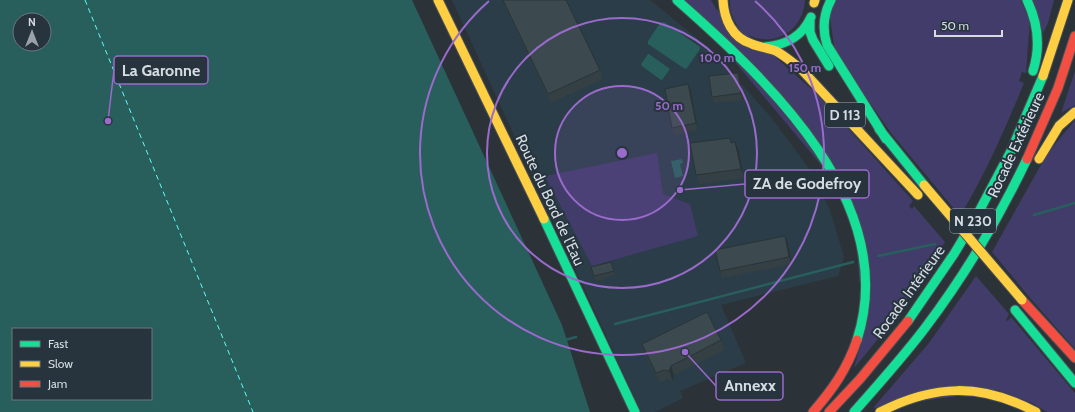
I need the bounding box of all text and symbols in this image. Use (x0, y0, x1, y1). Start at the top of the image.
north arrow (12, 12, 52, 52)
scale bar (935, 12, 1002, 38)
text: N (28, 15, 36, 29)
text: 50 m (941, 18, 969, 33)
text: 100 m (700, 50, 734, 65)
callout: La Garonne (114, 56, 208, 84)
text: 150 m (789, 60, 821, 75)
text: La Garonne (122, 61, 200, 80)
street label: Rocade Extérieure (984, 89, 1048, 201)
text: 50 m (655, 98, 683, 113)
road number: D 113 (825, 103, 865, 127)
street label: Route du Bord de l'Eau (512, 132, 588, 268)
centre of rings (615, 146, 629, 160)
callout: ZA de Godefroy (745, 170, 869, 198)
text: ZA de Godefroy (753, 174, 862, 193)
road number: N 230 (950, 209, 996, 233)
street label: Rocade Intérieure (869, 242, 949, 342)
legend (12, 328, 152, 400)
text: Fast (48, 336, 68, 351)
text: Slow (48, 356, 73, 371)
callout: Annexx (716, 372, 783, 400)
text: Jam (47, 376, 67, 391)
text: Annexx (724, 376, 776, 395)

